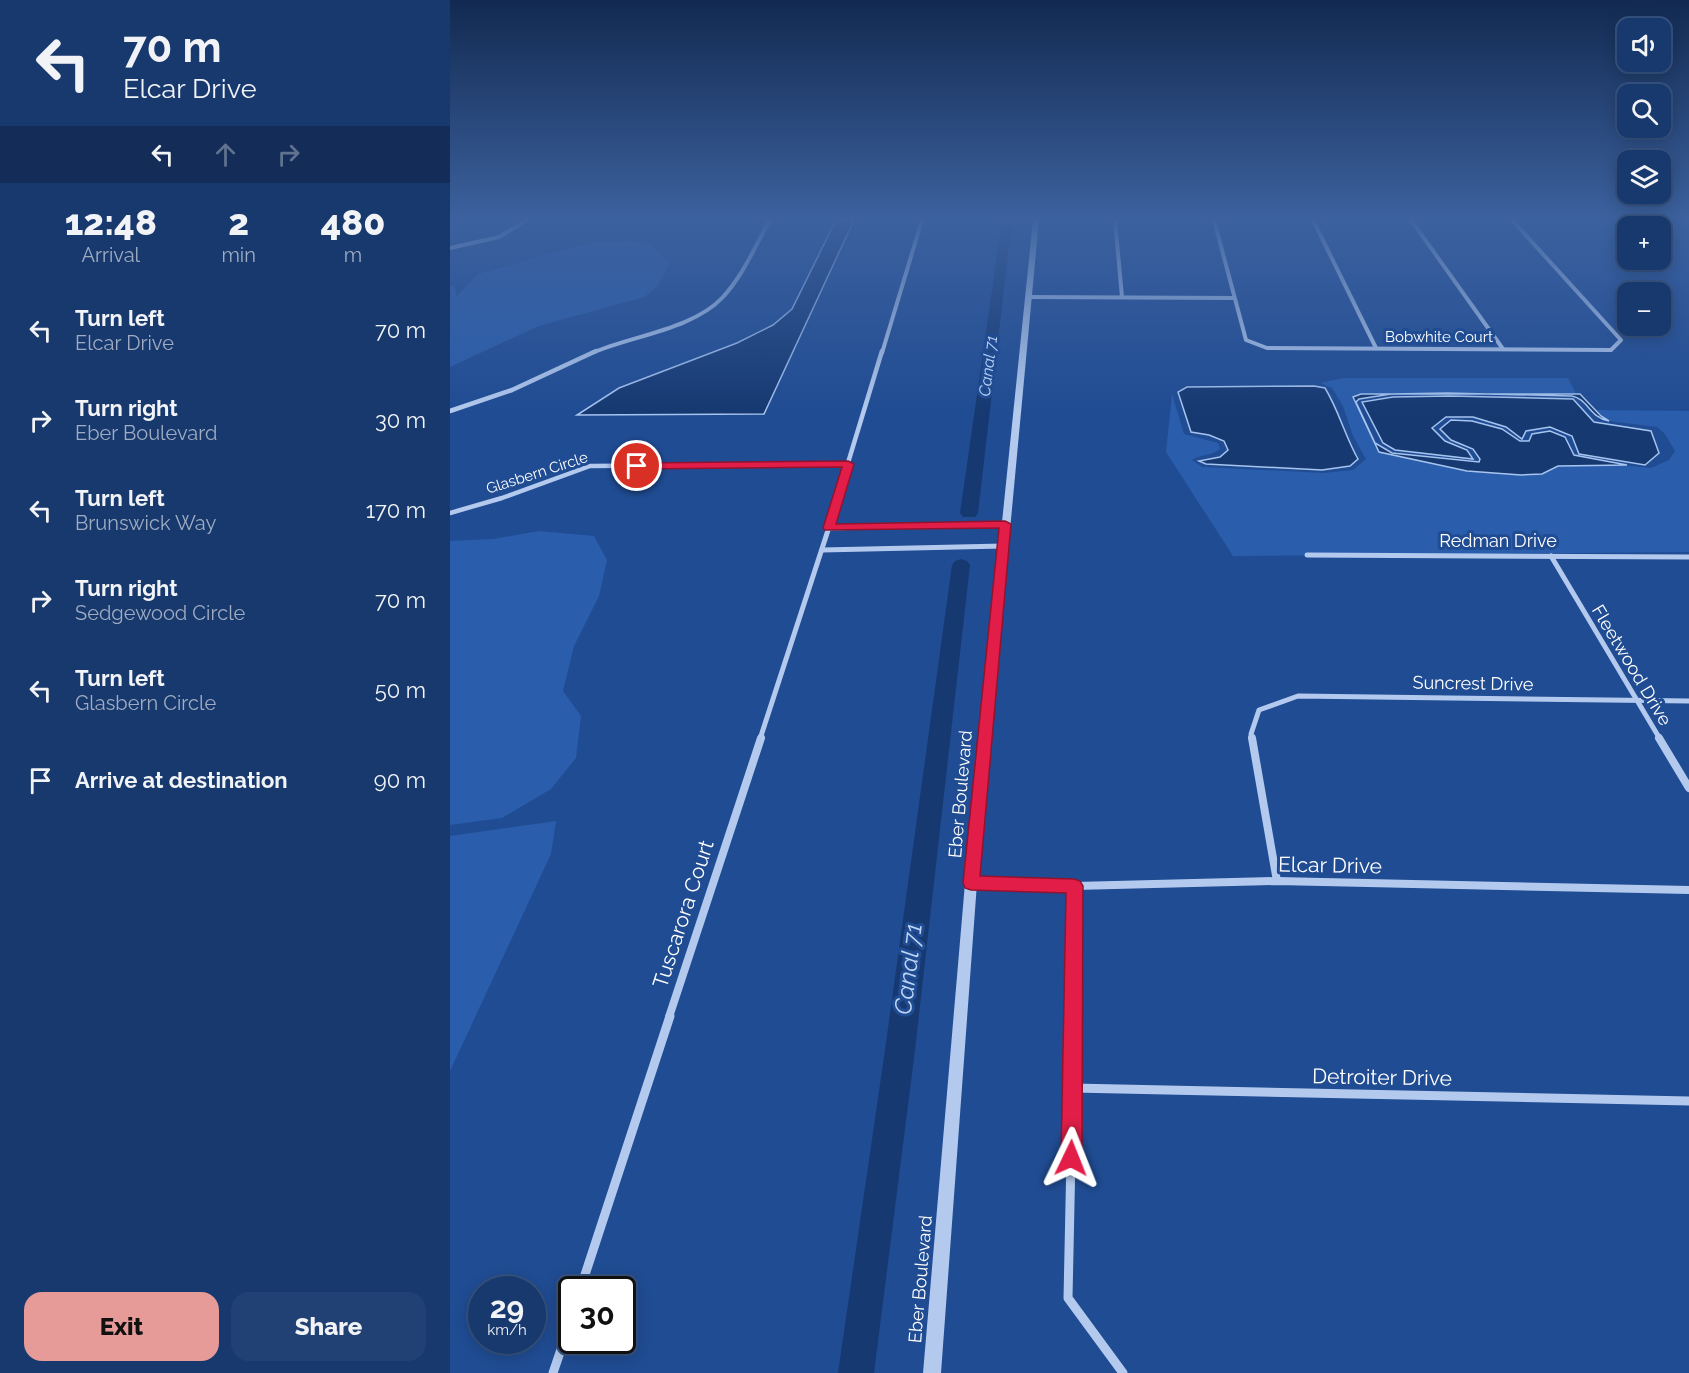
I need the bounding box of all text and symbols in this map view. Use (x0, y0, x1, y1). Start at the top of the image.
map controls (1617, 18, 1671, 336)
button: sound (1617, 18, 1671, 72)
text: 70 m (123, 23, 222, 72)
icon: left (24, 24, 102, 102)
text: Elcar Drive (123, 73, 256, 104)
button: search (1617, 84, 1671, 138)
icon: left (146, 138, 179, 171)
icon: ahead (209, 138, 242, 171)
icon: right (272, 138, 305, 171)
button: layers (1617, 150, 1671, 204)
text: 12:48 (65, 201, 157, 243)
text: 2 (228, 201, 249, 243)
text: 480 (321, 201, 385, 243)
button: + (1617, 216, 1671, 270)
text: Arrival (81, 243, 140, 267)
text: min (221, 243, 256, 267)
text: m (344, 243, 362, 267)
button: − (1617, 282, 1671, 336)
text: Turn left (75, 305, 165, 331)
icon: left (24, 314, 57, 347)
text: 70 m (375, 317, 426, 343)
street label: Bobwhite Court (1385, 328, 1493, 346)
text: Elcar Drive (75, 331, 174, 355)
water label: Canal 71 (975, 334, 1001, 398)
text: Turn right (75, 395, 178, 421)
icon: right (24, 404, 57, 437)
text: 30 m (375, 407, 426, 433)
text: Eber Boulevard (75, 421, 217, 445)
pin (611, 440, 662, 491)
street label: Glasbern Circle (484, 448, 590, 498)
icon: arrive (620, 449, 653, 482)
text: Turn left (75, 485, 165, 511)
icon: left (24, 494, 57, 527)
text: 170 m (366, 497, 426, 523)
text: Brunswick Way (75, 511, 216, 535)
street label: Redman Drive (1439, 530, 1557, 551)
text: Turn right (75, 575, 178, 601)
icon: right (24, 584, 57, 617)
text: 70 m (375, 587, 426, 613)
text: Sedgewood Circle (75, 601, 245, 625)
street label: Fleetwood Drive (1588, 601, 1677, 730)
text: Turn left (75, 665, 165, 691)
street label: Suncrest Drive (1412, 671, 1534, 695)
icon: left (24, 674, 57, 707)
text: 50 m (375, 677, 426, 703)
text: Glasbern Circle (75, 691, 216, 715)
street label: Eber Boulevard (944, 729, 976, 859)
icon: arrive (24, 764, 57, 797)
text: Arrive at destination (75, 767, 288, 793)
text: 90 m (374, 767, 426, 793)
street label: Tuscarora Court (647, 837, 719, 991)
street label: Elcar Drive (1278, 852, 1382, 878)
water label: Canal 71 (888, 922, 928, 1016)
street label: Detroiter Drive (1312, 1063, 1452, 1091)
position arrow (1039, 1126, 1103, 1190)
street label: Eber Boulevard (904, 1214, 936, 1344)
speed limit sign: 30 (558, 1276, 636, 1354)
text: 29 (490, 1290, 524, 1325)
button: Exit (24, 1292, 219, 1361)
button: Share (231, 1292, 426, 1361)
text: km/h (487, 1321, 527, 1339)

